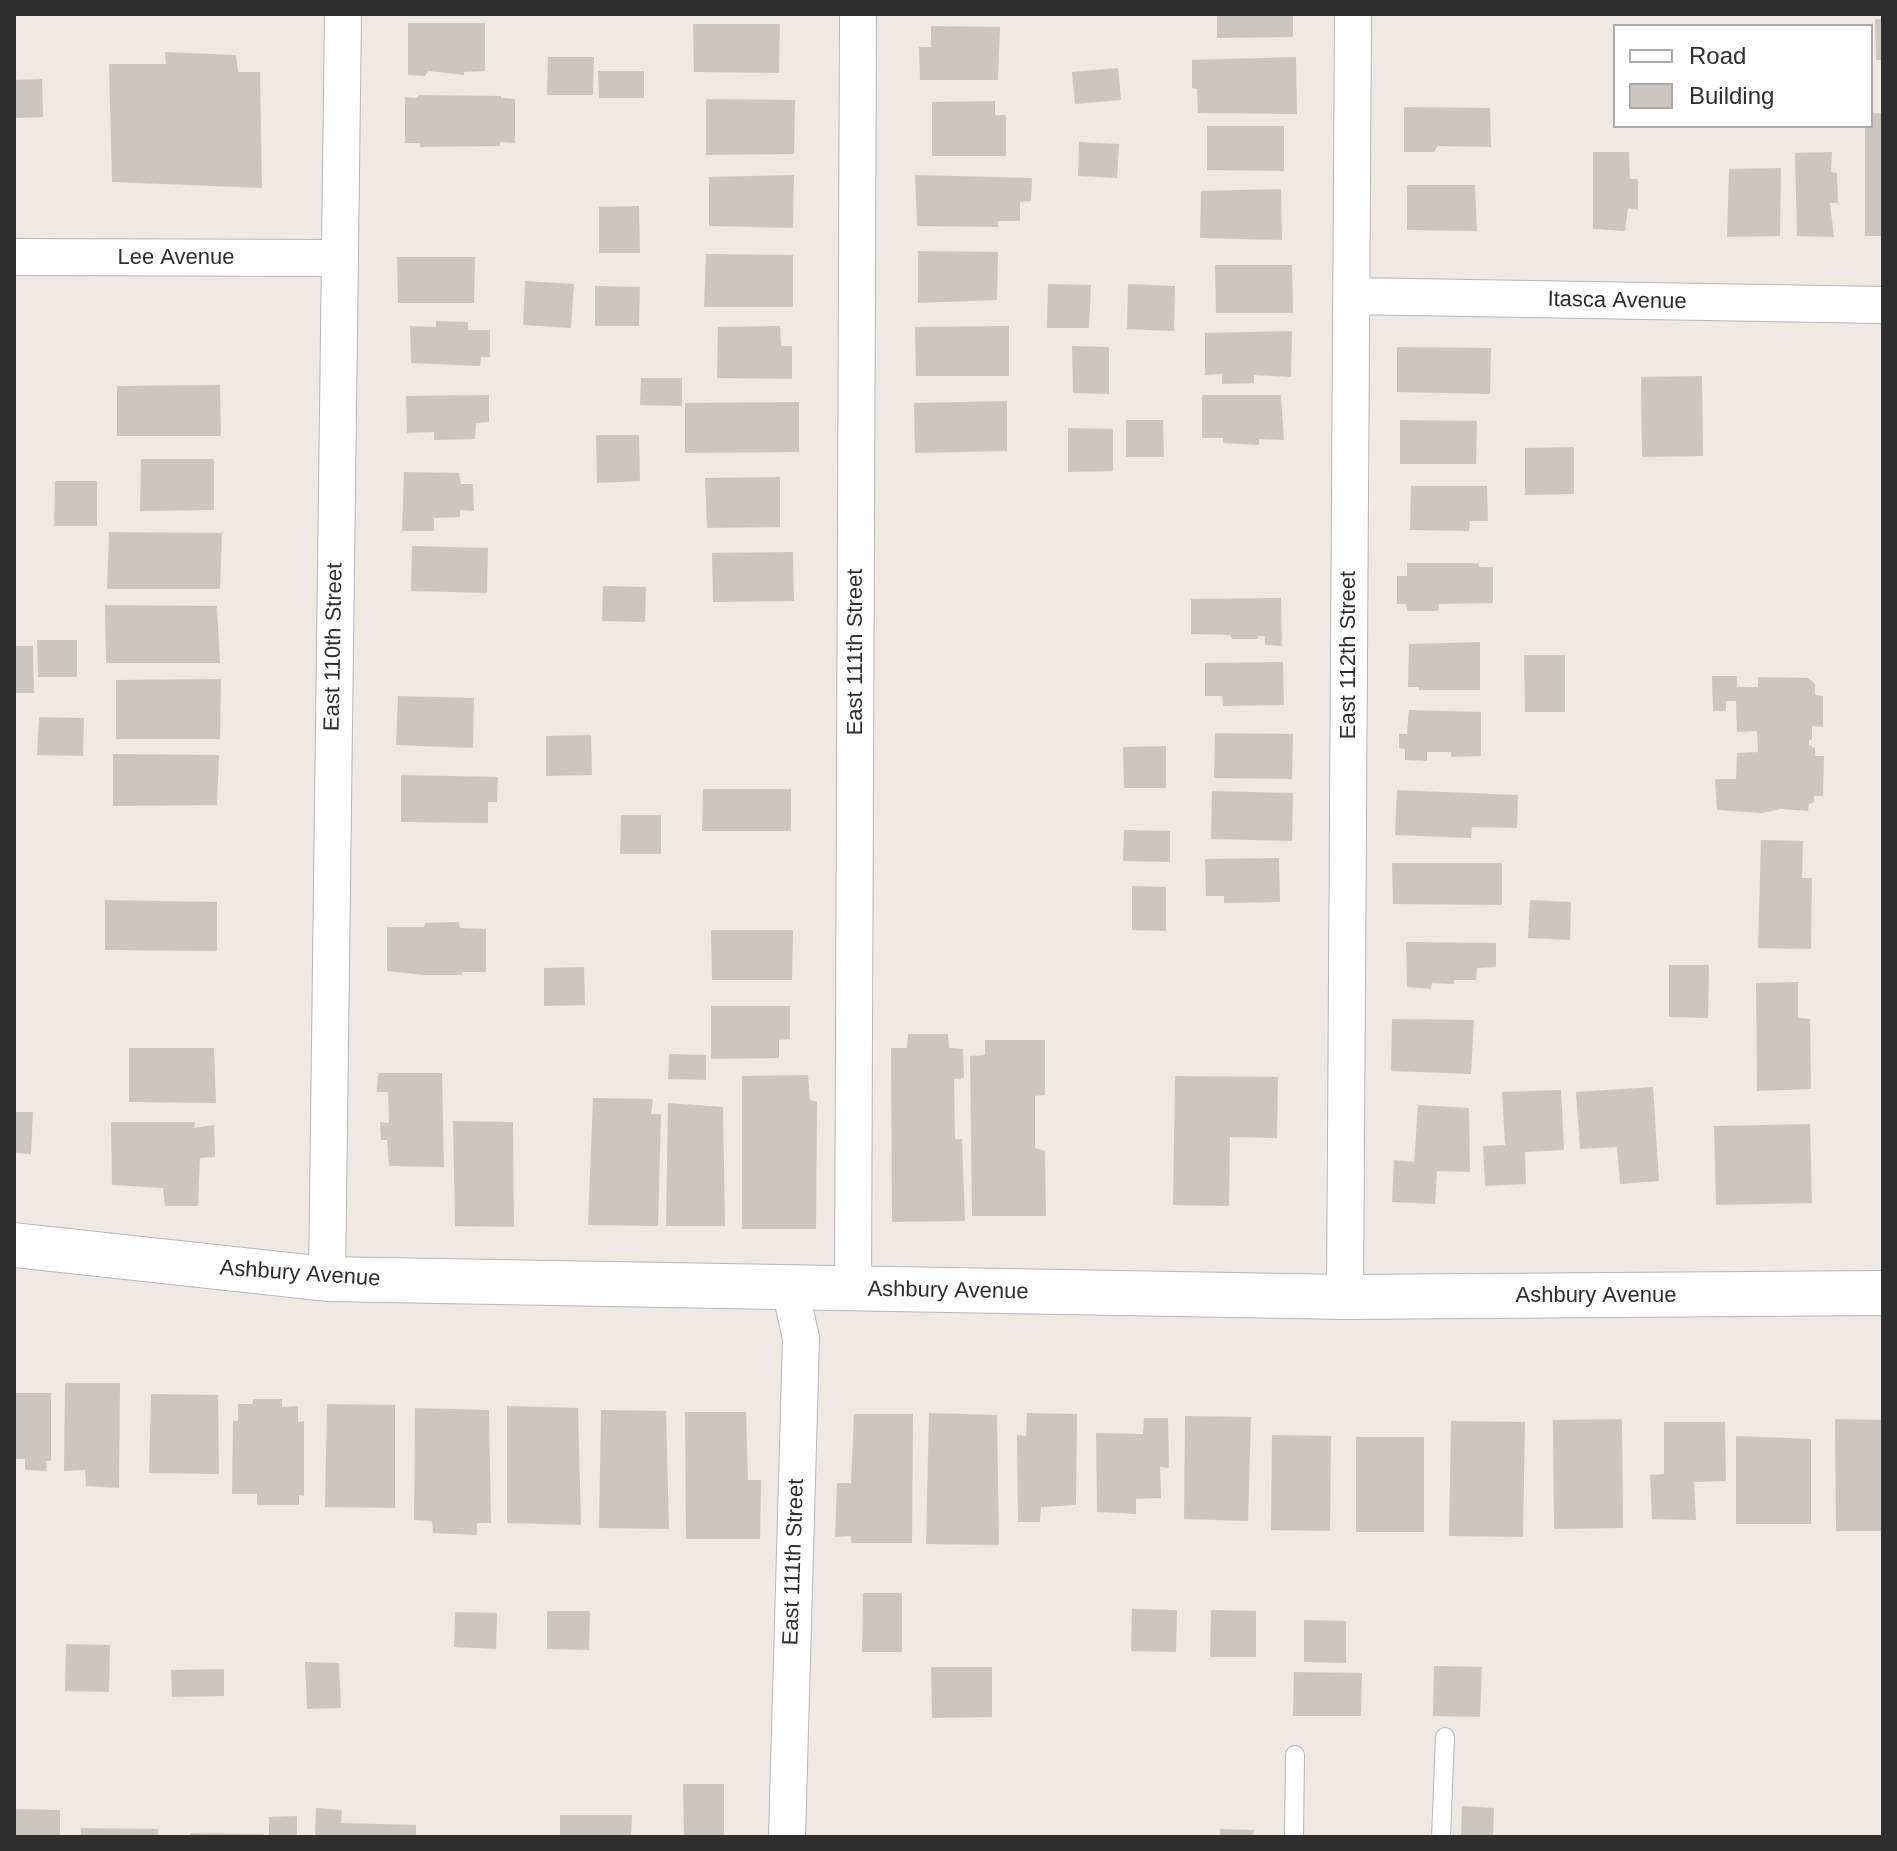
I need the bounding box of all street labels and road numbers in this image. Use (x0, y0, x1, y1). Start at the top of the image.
street label: Lee Avenue (117, 245, 235, 271)
street label: Itasca Avenue (1547, 287, 1687, 315)
street label: East 110th Street (319, 563, 349, 731)
street label: East 111th Street (843, 569, 869, 735)
street label: East 112th Street (1336, 571, 1362, 739)
street label: Ashbury Avenue (219, 1255, 381, 1293)
street label: Ashbury Avenue (867, 1276, 1029, 1306)
street label: Ashbury Avenue (1515, 1283, 1677, 1309)
street label: East 111th Street (778, 1478, 810, 1646)

